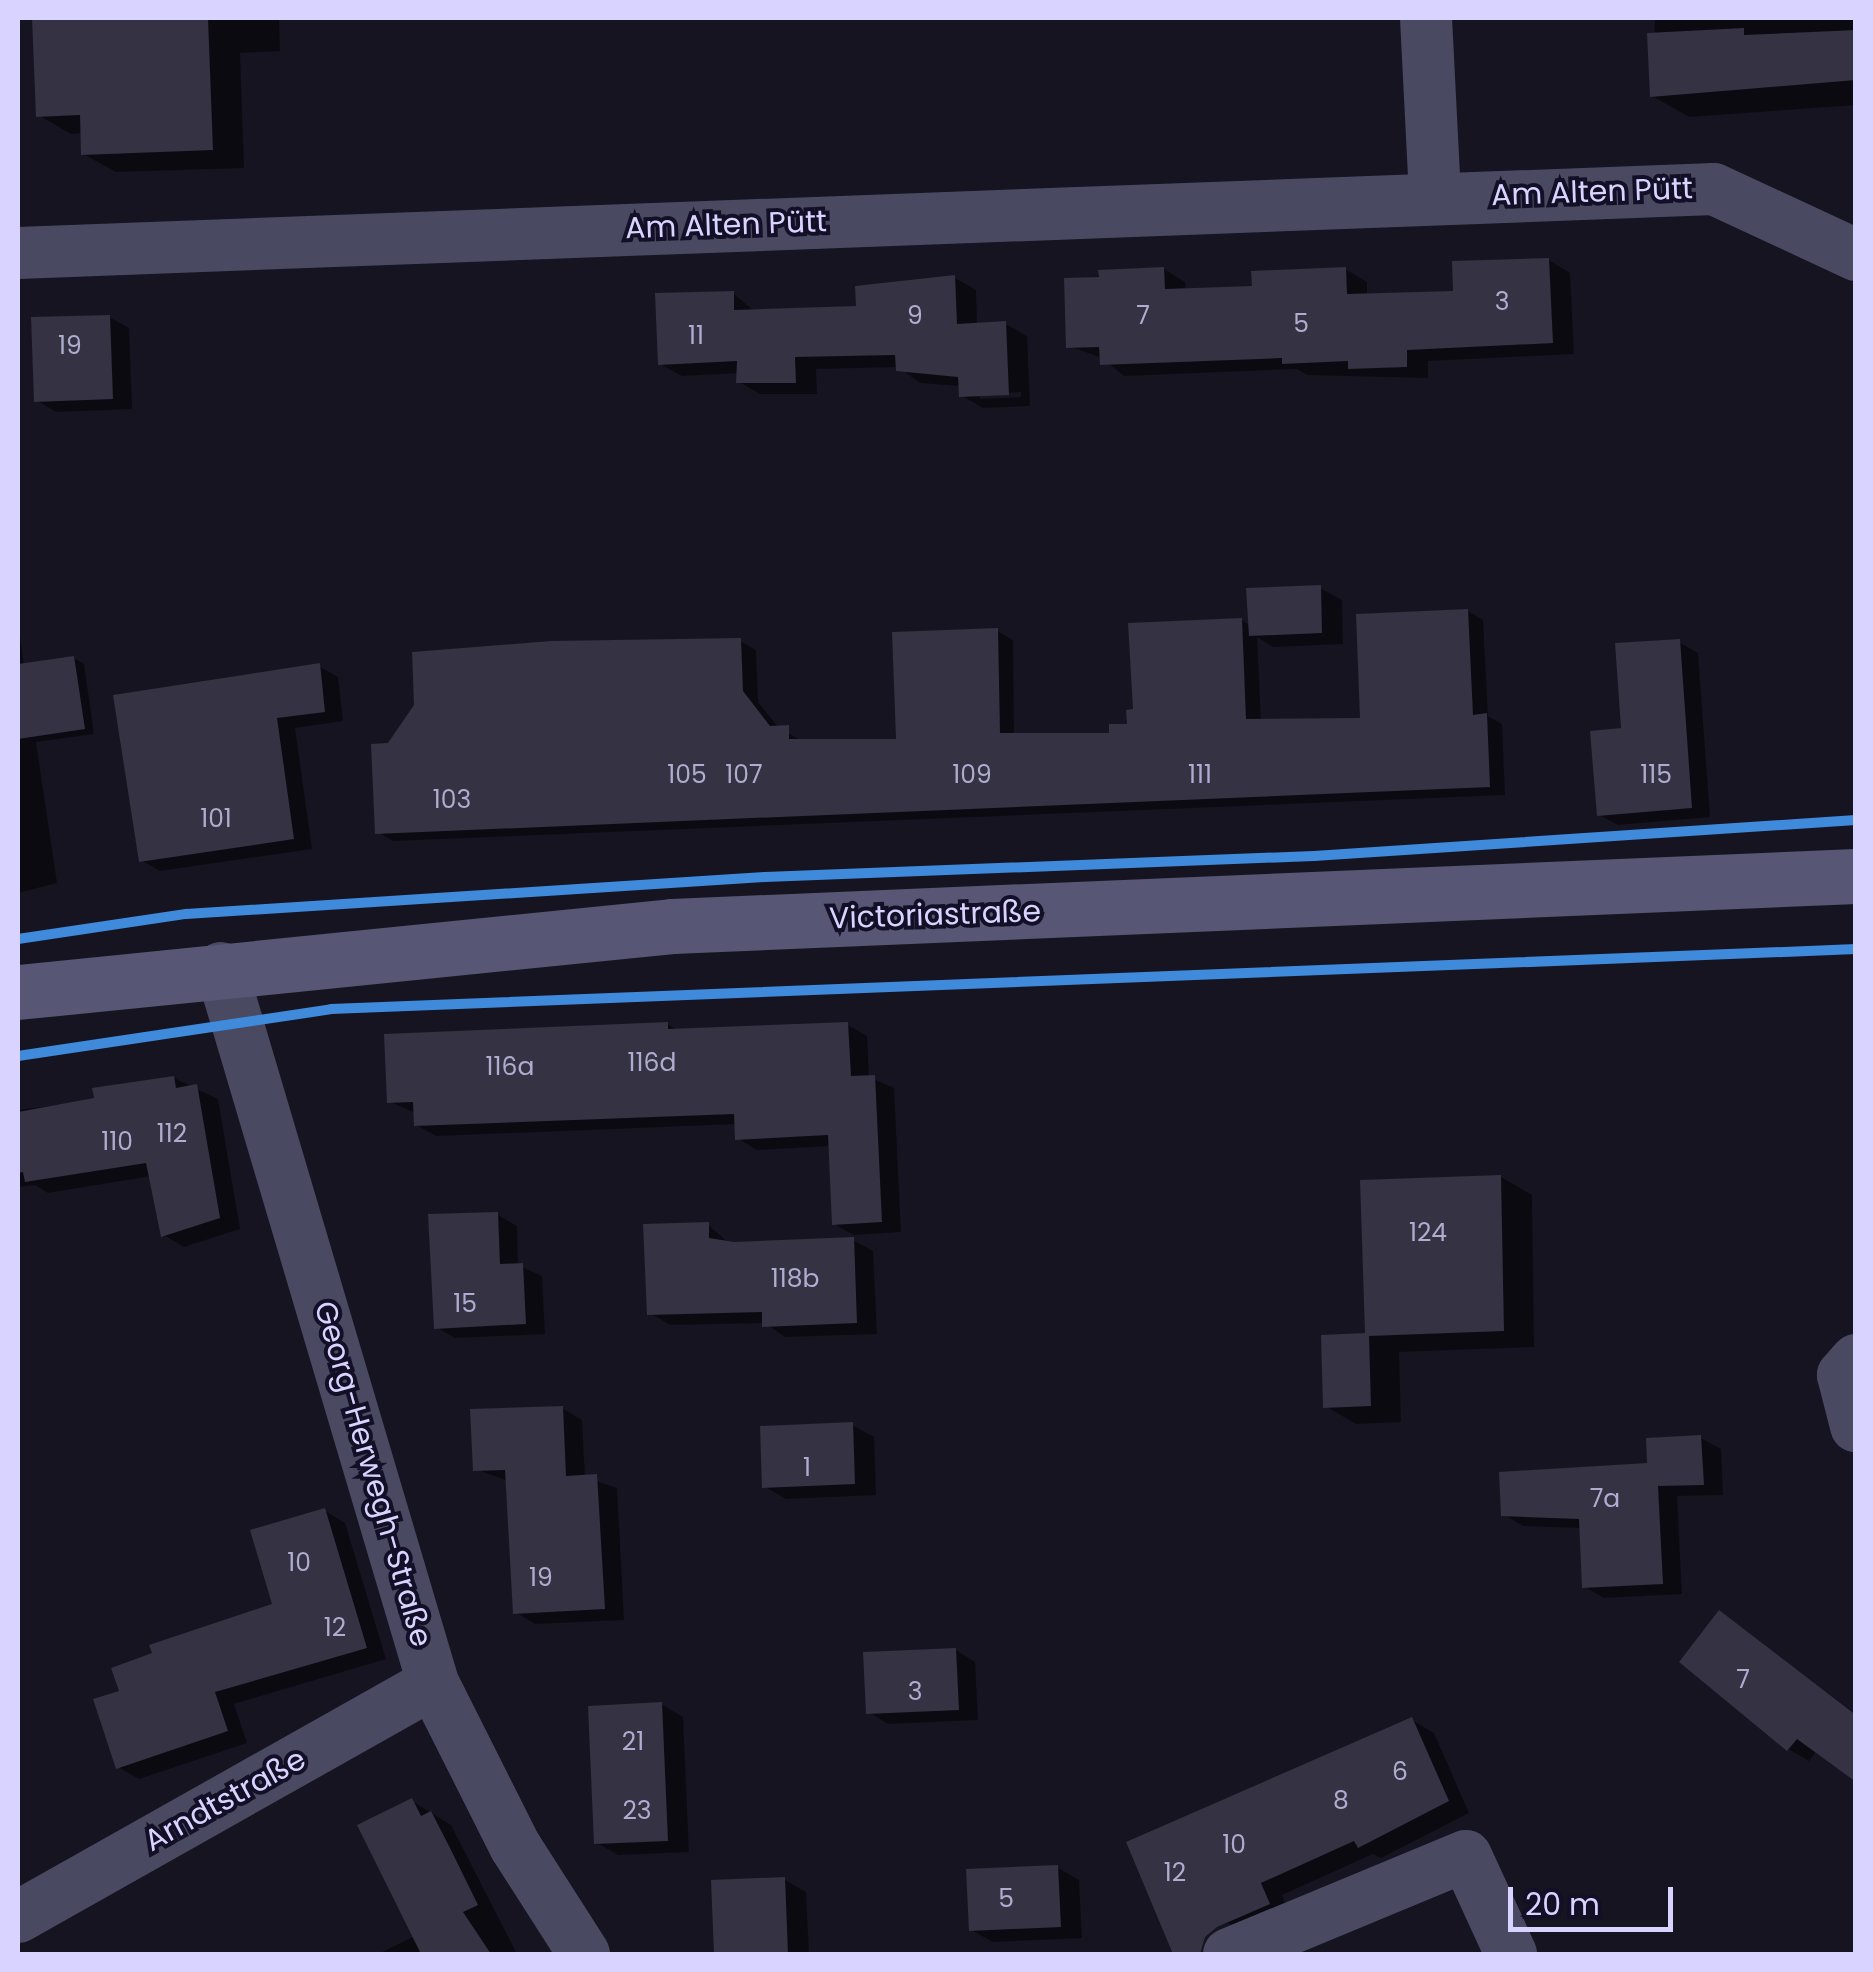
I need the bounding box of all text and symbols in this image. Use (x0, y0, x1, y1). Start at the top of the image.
street label: Am Alten Pütt (1490, 170, 1694, 214)
street label: Am Alten Pütt (624, 203, 828, 247)
house number: 3 (1495, 287, 1509, 317)
house number: 9 (907, 301, 923, 331)
house number: 7 (1136, 301, 1150, 331)
house number: 5 (1293, 309, 1309, 339)
house number: 11 (688, 321, 704, 351)
house number: 19 (58, 331, 82, 361)
house number: 105 (667, 760, 707, 790)
house number: 107 (725, 760, 763, 790)
house number: 109 (952, 760, 992, 790)
house number: 111 (1188, 760, 1212, 790)
house number: 115 (1640, 760, 1672, 790)
house number: 103 (433, 785, 471, 815)
house number: 101 (200, 804, 232, 834)
street label: Victoriastraße (828, 893, 1042, 937)
house number: 116d (628, 1048, 676, 1078)
house number: 116a (486, 1052, 534, 1082)
house number: 112 (157, 1119, 187, 1149)
house number: 110 (101, 1127, 133, 1157)
house number: 124 (1409, 1218, 1447, 1248)
house number: 118b (771, 1264, 819, 1294)
house number: 15 (453, 1289, 477, 1319)
street label: Georg-Herwegh-Straße (306, 1297, 440, 1651)
house number: 1 (803, 1453, 811, 1483)
house number: 7a (1590, 1484, 1620, 1514)
house number: 10 (287, 1548, 311, 1578)
house number: 19 (529, 1563, 553, 1593)
house number: 12 (324, 1613, 346, 1643)
house number: 7 (1736, 1665, 1750, 1695)
house number: 3 (908, 1677, 922, 1707)
house number: 21 (622, 1727, 644, 1757)
street label: Arndtstraße (138, 1741, 312, 1859)
house number: 6 (1392, 1757, 1408, 1787)
house number: 8 (1333, 1786, 1349, 1816)
house number: 23 (622, 1796, 652, 1826)
house number: 10 (1222, 1830, 1246, 1860)
house number: 12 (1164, 1858, 1186, 1888)
scale bar (1513, 1867, 1678, 1929)
text: 20 m (1525, 1883, 1600, 1926)
house number: 5 (998, 1884, 1014, 1914)

